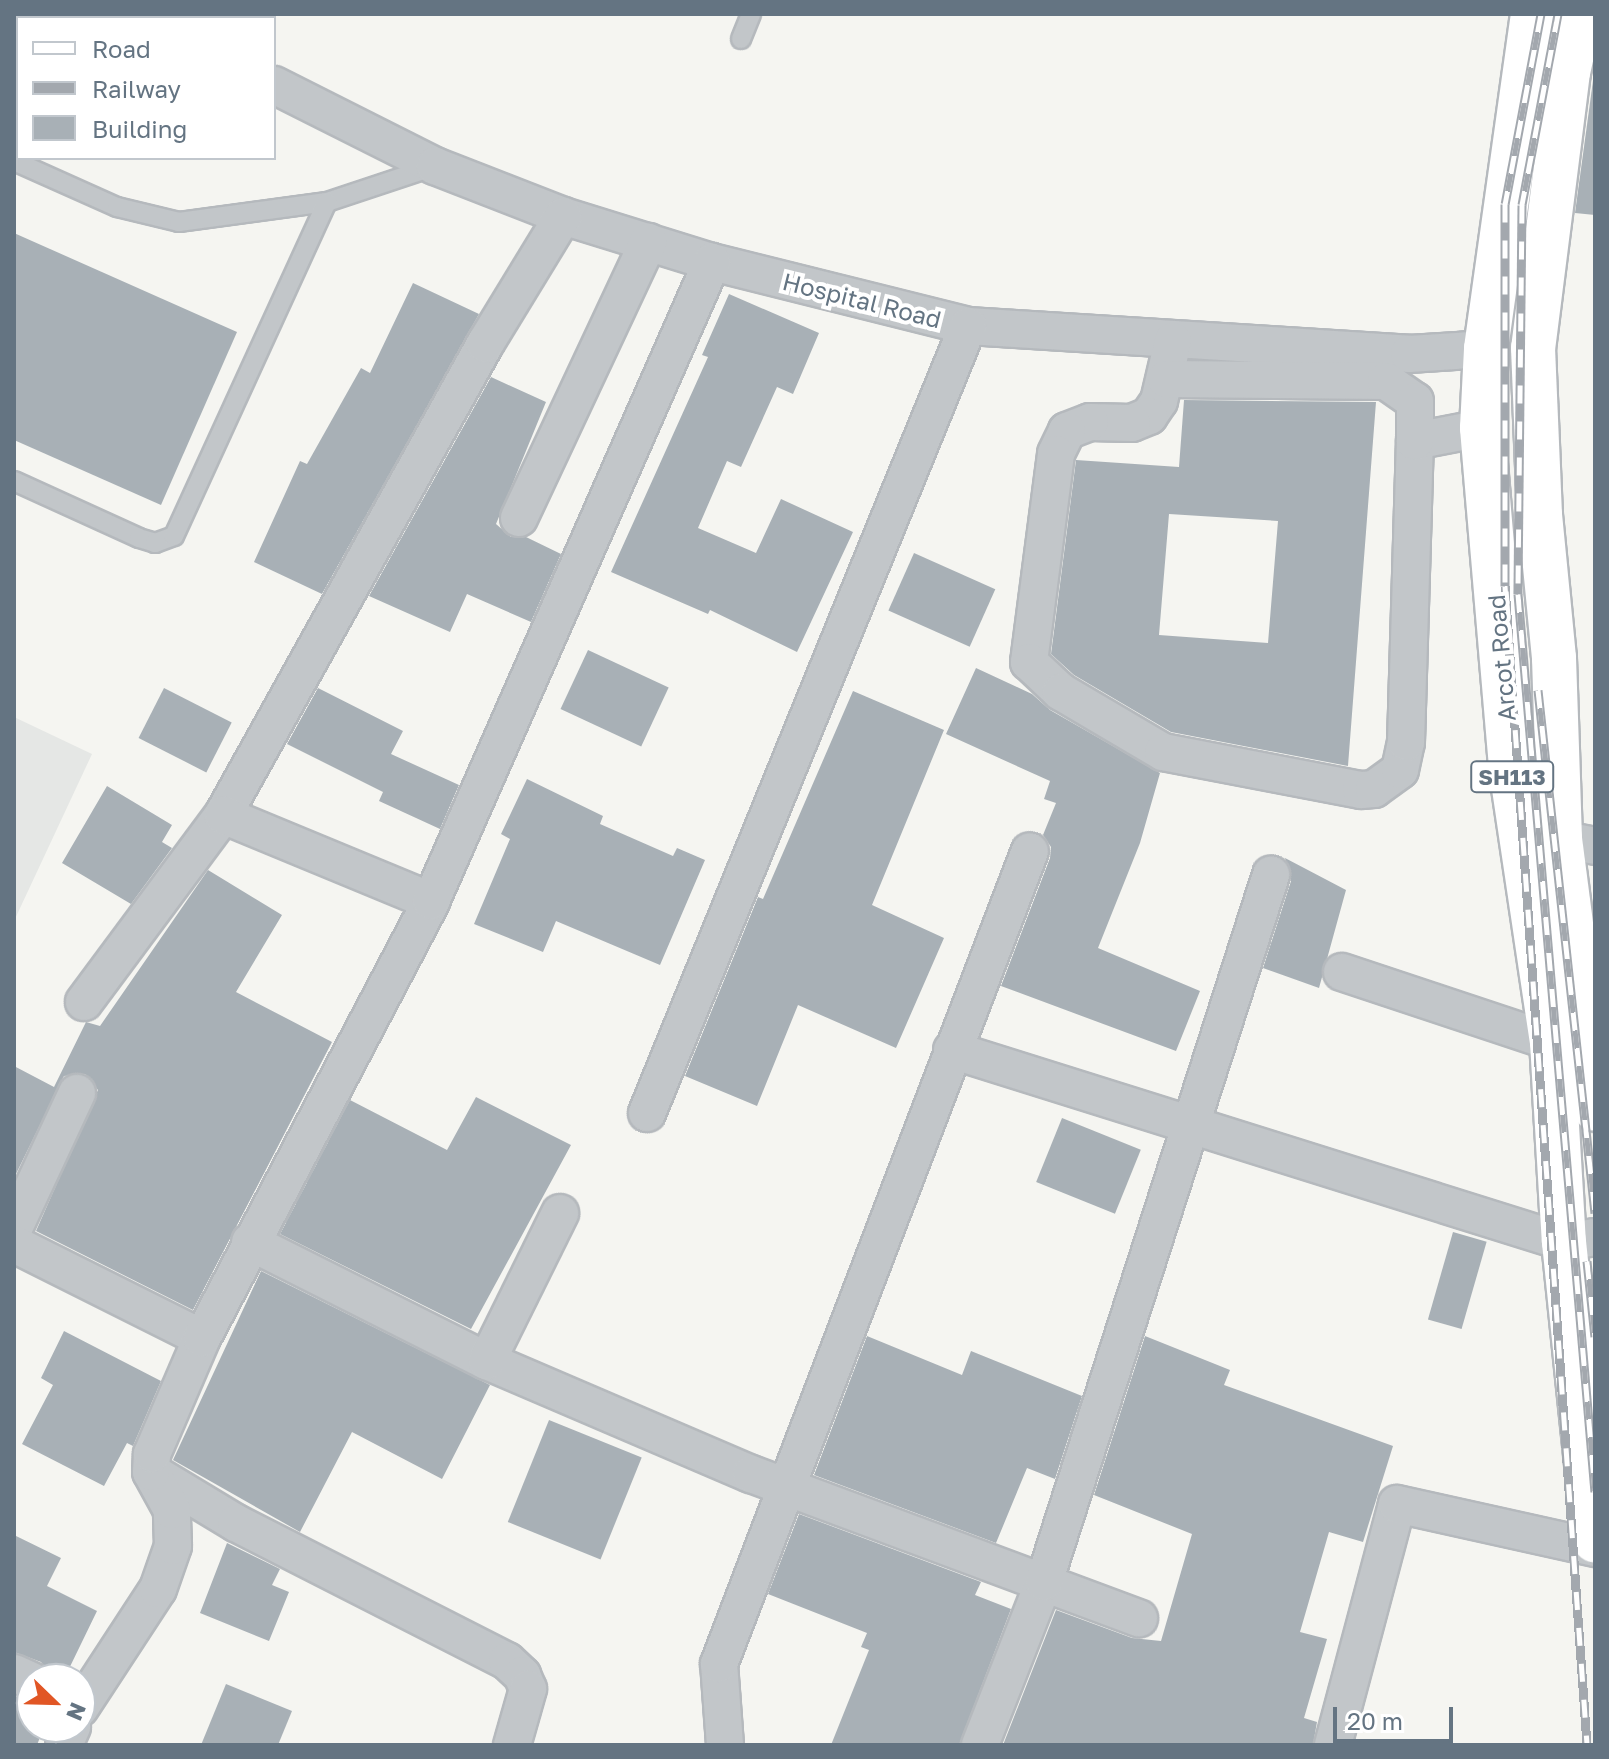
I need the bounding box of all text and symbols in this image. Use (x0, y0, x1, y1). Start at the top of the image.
legend (16, 16, 276, 160)
text: Road (92, 34, 151, 63)
text: Railway (92, 74, 181, 103)
text: Building (92, 114, 187, 143)
street label: Hospital Road (780, 266, 944, 334)
street label: Arcot Road (1481, 593, 1521, 723)
road number: SH113 (1470, 759, 1554, 795)
north arrow (16, 1663, 96, 1743)
scale bar (1337, 1691, 1457, 1741)
text: N (61, 1699, 92, 1725)
text: 20 m (1347, 1706, 1403, 1735)

